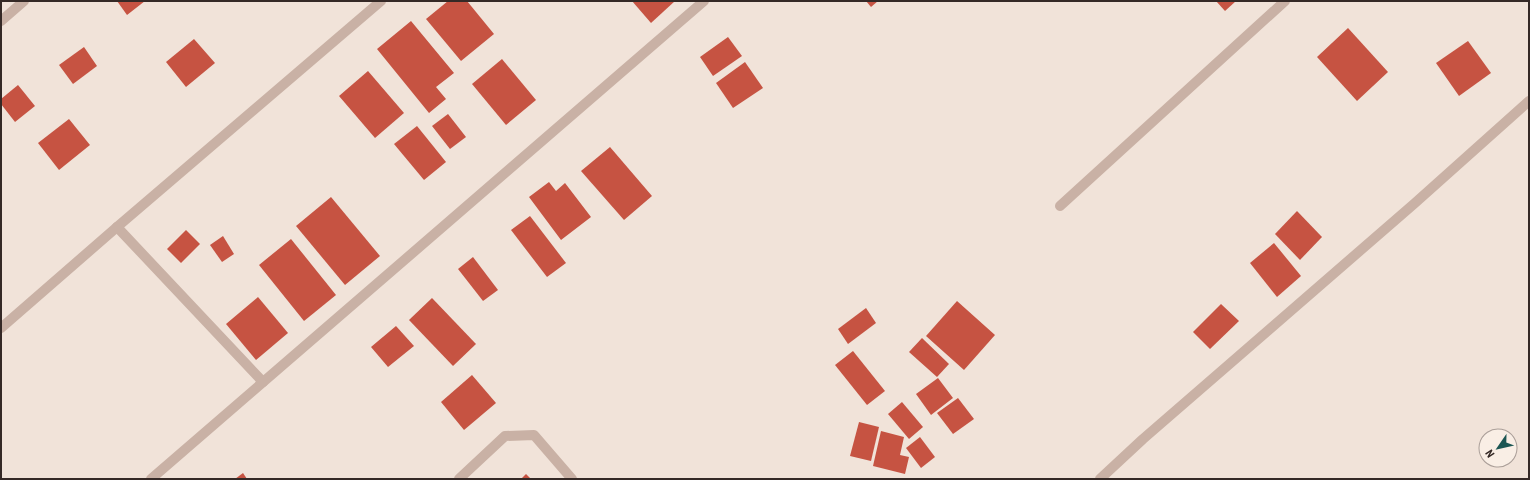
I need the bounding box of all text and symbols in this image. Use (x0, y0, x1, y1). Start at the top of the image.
north arrow (1478, 428, 1518, 468)
text: N (1483, 447, 1497, 460)

